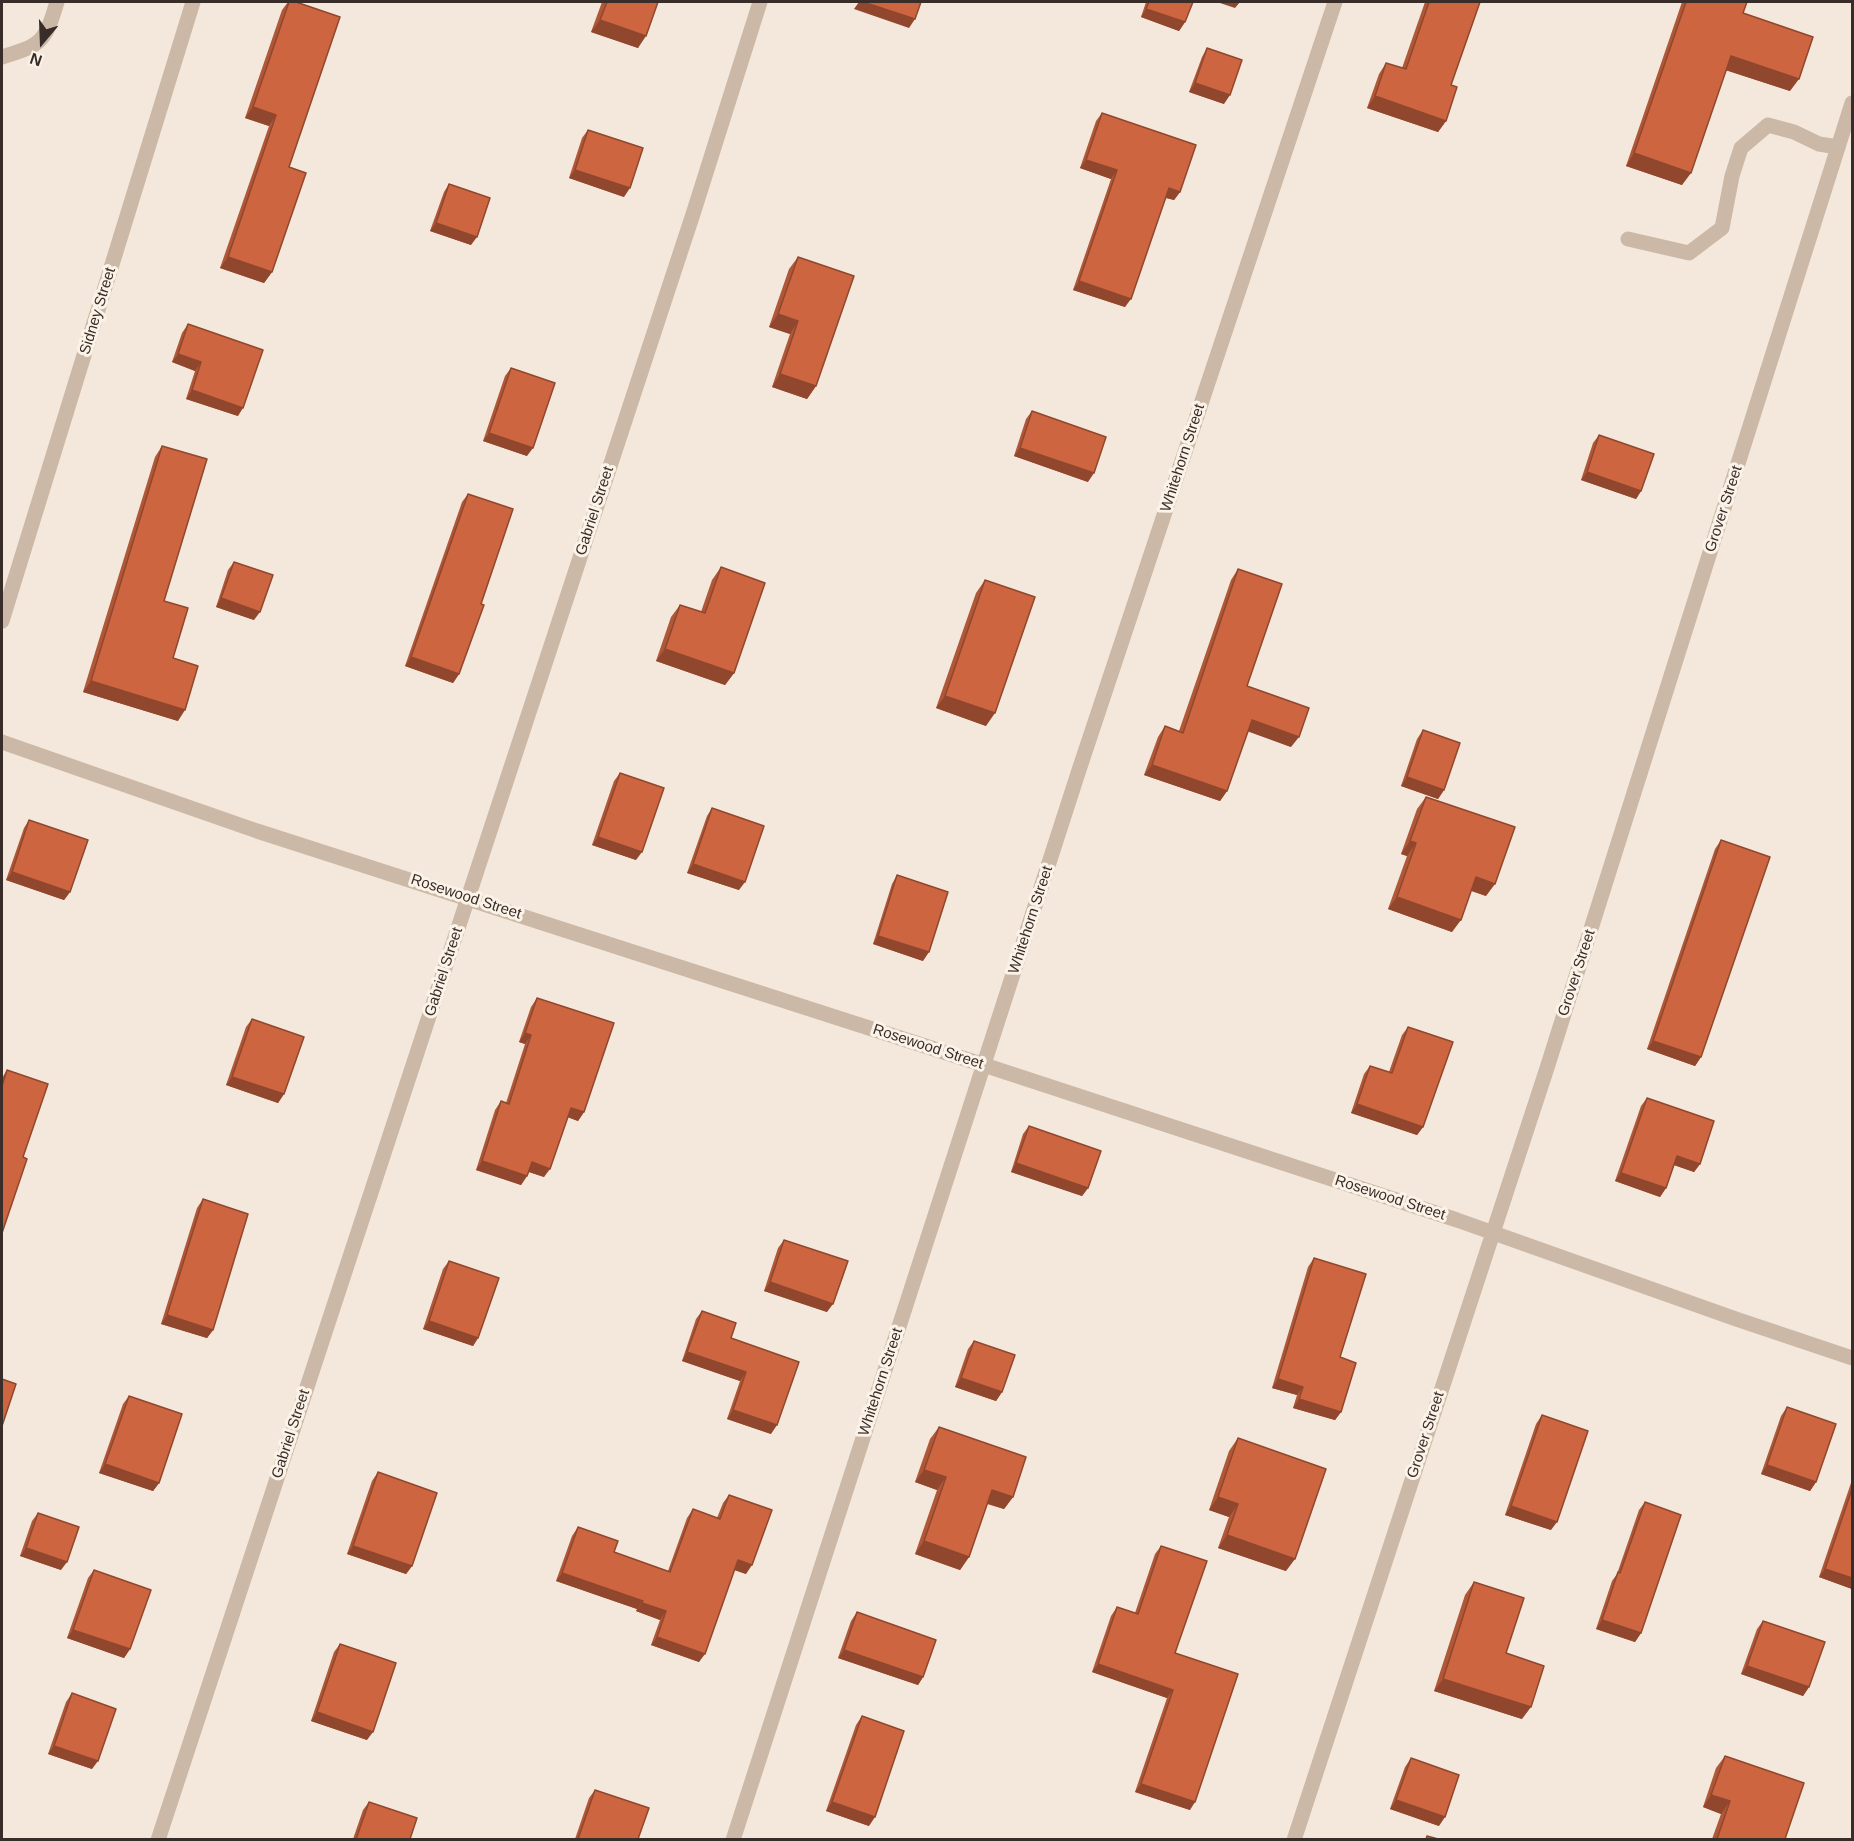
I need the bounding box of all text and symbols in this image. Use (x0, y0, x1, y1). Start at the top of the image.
north arrow (12, 12, 72, 72)
text: N (28, 50, 44, 69)
street label: Sidney Street (76, 265, 120, 357)
street label: Whitehorn Street (1157, 402, 1209, 514)
street label: Grover Street (1702, 463, 1746, 555)
street label: Gabriel Street (572, 464, 618, 558)
street label: Whitehorn Street (1005, 864, 1057, 976)
street label: Rosewood Street (409, 871, 523, 923)
street label: Gabriel Street (421, 925, 467, 1019)
street label: Grover Street (1555, 927, 1599, 1019)
street label: Rosewood Street (871, 1021, 985, 1073)
street label: Rosewood Street (1333, 1172, 1447, 1224)
street label: Whitehorn Street (855, 1326, 907, 1438)
street label: Gabriel Street (268, 1387, 314, 1481)
street label: Grover Street (1404, 1389, 1448, 1481)

